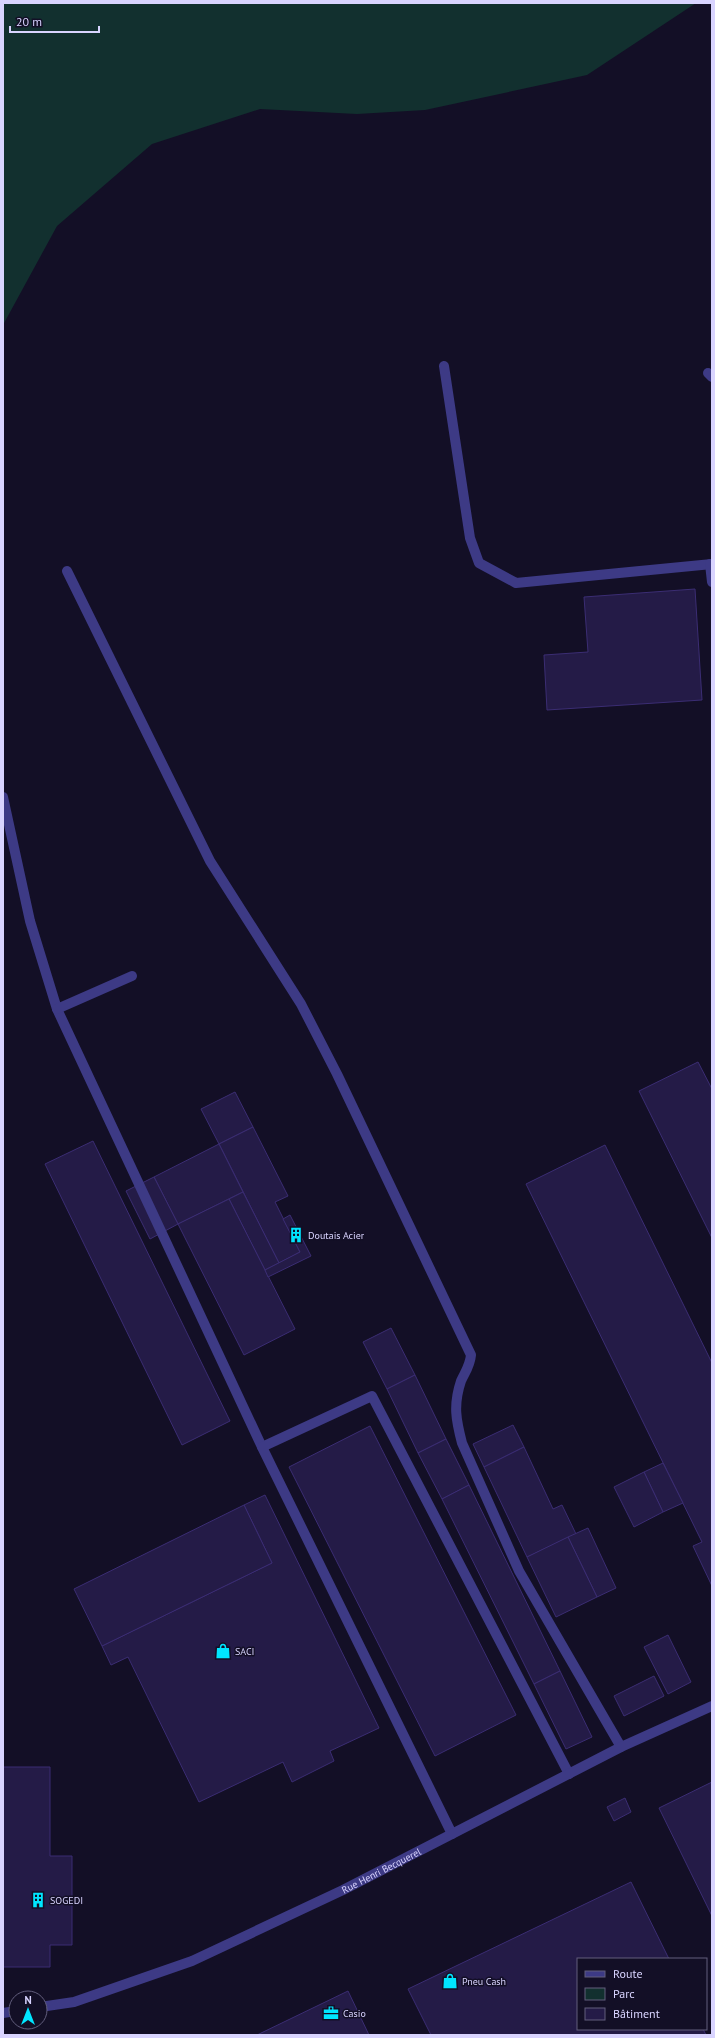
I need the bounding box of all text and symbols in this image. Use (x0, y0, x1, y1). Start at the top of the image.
scale bar (10, 8, 99, 34)
text: 20 m (16, 14, 42, 29)
building icon: Doutais Acier (287, 1226, 305, 1244)
place label: Doutais Acier (308, 1229, 365, 1242)
shop icon: SACI (214, 1642, 232, 1660)
place label: SACI (235, 1645, 255, 1658)
street label: Rue Henri Becquerel (339, 1845, 423, 1896)
building icon: SOGEDI (29, 1891, 47, 1909)
place label: SOGEDI (50, 1894, 83, 1907)
legend (577, 1958, 707, 2030)
text: Route (613, 1966, 643, 1981)
shop icon: Pneu Cash (441, 1972, 459, 1990)
place label: Pneu Cash (462, 1975, 506, 1988)
text: Parc (613, 1986, 635, 2001)
north arrow (8, 1990, 48, 2030)
text: N (24, 1993, 32, 2007)
office icon: Casio (322, 2004, 340, 2022)
text: Bâtiment (613, 2006, 660, 2021)
place label: Casio (343, 2007, 366, 2020)

